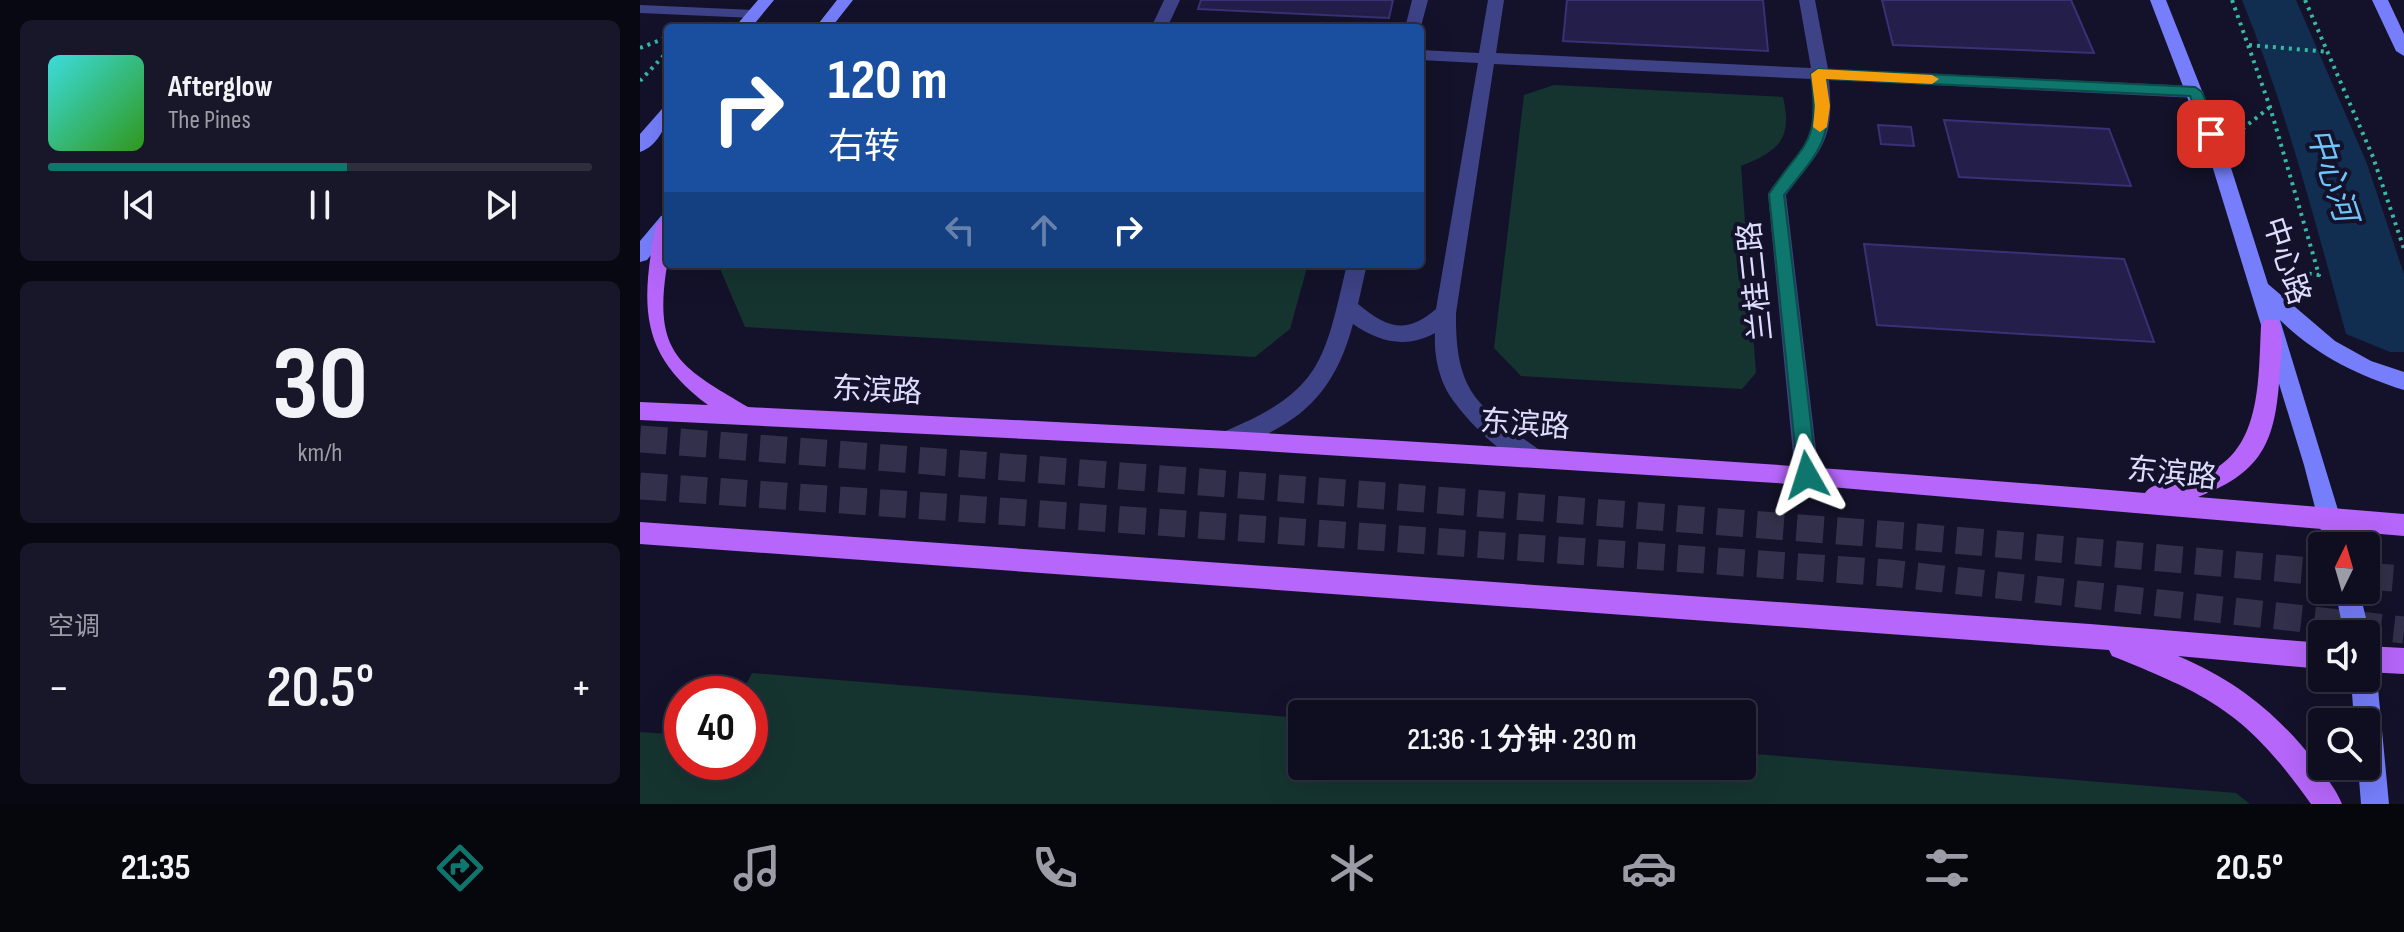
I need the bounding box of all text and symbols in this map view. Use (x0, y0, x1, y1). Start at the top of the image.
text: 120 m (828, 48, 948, 115)
icon: right (696, 56, 800, 160)
text: Afterglow (168, 69, 273, 105)
pin (2177, 100, 2245, 168)
text: The Pines (168, 105, 251, 136)
icon: arrive (2189, 112, 2233, 156)
water label: 中心河 (2298, 123, 2366, 232)
text: 右转 (828, 126, 900, 169)
icon: previous (117, 183, 161, 227)
icon: pause (298, 183, 342, 227)
icon: next (479, 183, 523, 227)
icon: left (938, 208, 982, 252)
icon: ahead (1022, 208, 1066, 252)
icon: right (1106, 208, 1150, 252)
street label: 中心路 (2255, 213, 2317, 309)
street label: 兰桂三路 (1732, 219, 1780, 343)
text: 30 (272, 323, 368, 448)
street label: 东滨路 (831, 371, 923, 411)
street label: 东滨路 (1479, 404, 1571, 446)
position arrow (1765, 433, 1849, 517)
text: km/h (298, 438, 342, 469)
street label: 东滨路 (2125, 451, 2219, 497)
north arrow (2308, 532, 2380, 604)
map controls (2308, 532, 2380, 780)
text: 空调 (48, 612, 100, 643)
button: sound (2308, 620, 2380, 692)
text: 20.5° (266, 652, 374, 724)
text: − (48, 662, 70, 715)
text: + (570, 662, 592, 715)
speed limit sign: 40 (664, 676, 768, 780)
button: search (2308, 708, 2380, 780)
text: 21:36 · 1 分钟 · 230 m (1407, 722, 1637, 758)
icon: directions (432, 840, 488, 896)
icon: music (729, 840, 785, 896)
icon: phone (1027, 840, 1083, 896)
icon: climate (1324, 840, 1380, 896)
icon: car (1621, 840, 1677, 896)
icon: filters (1919, 840, 1975, 896)
text: 21:35 (121, 847, 191, 890)
text: 20.5° (2216, 847, 2283, 890)

